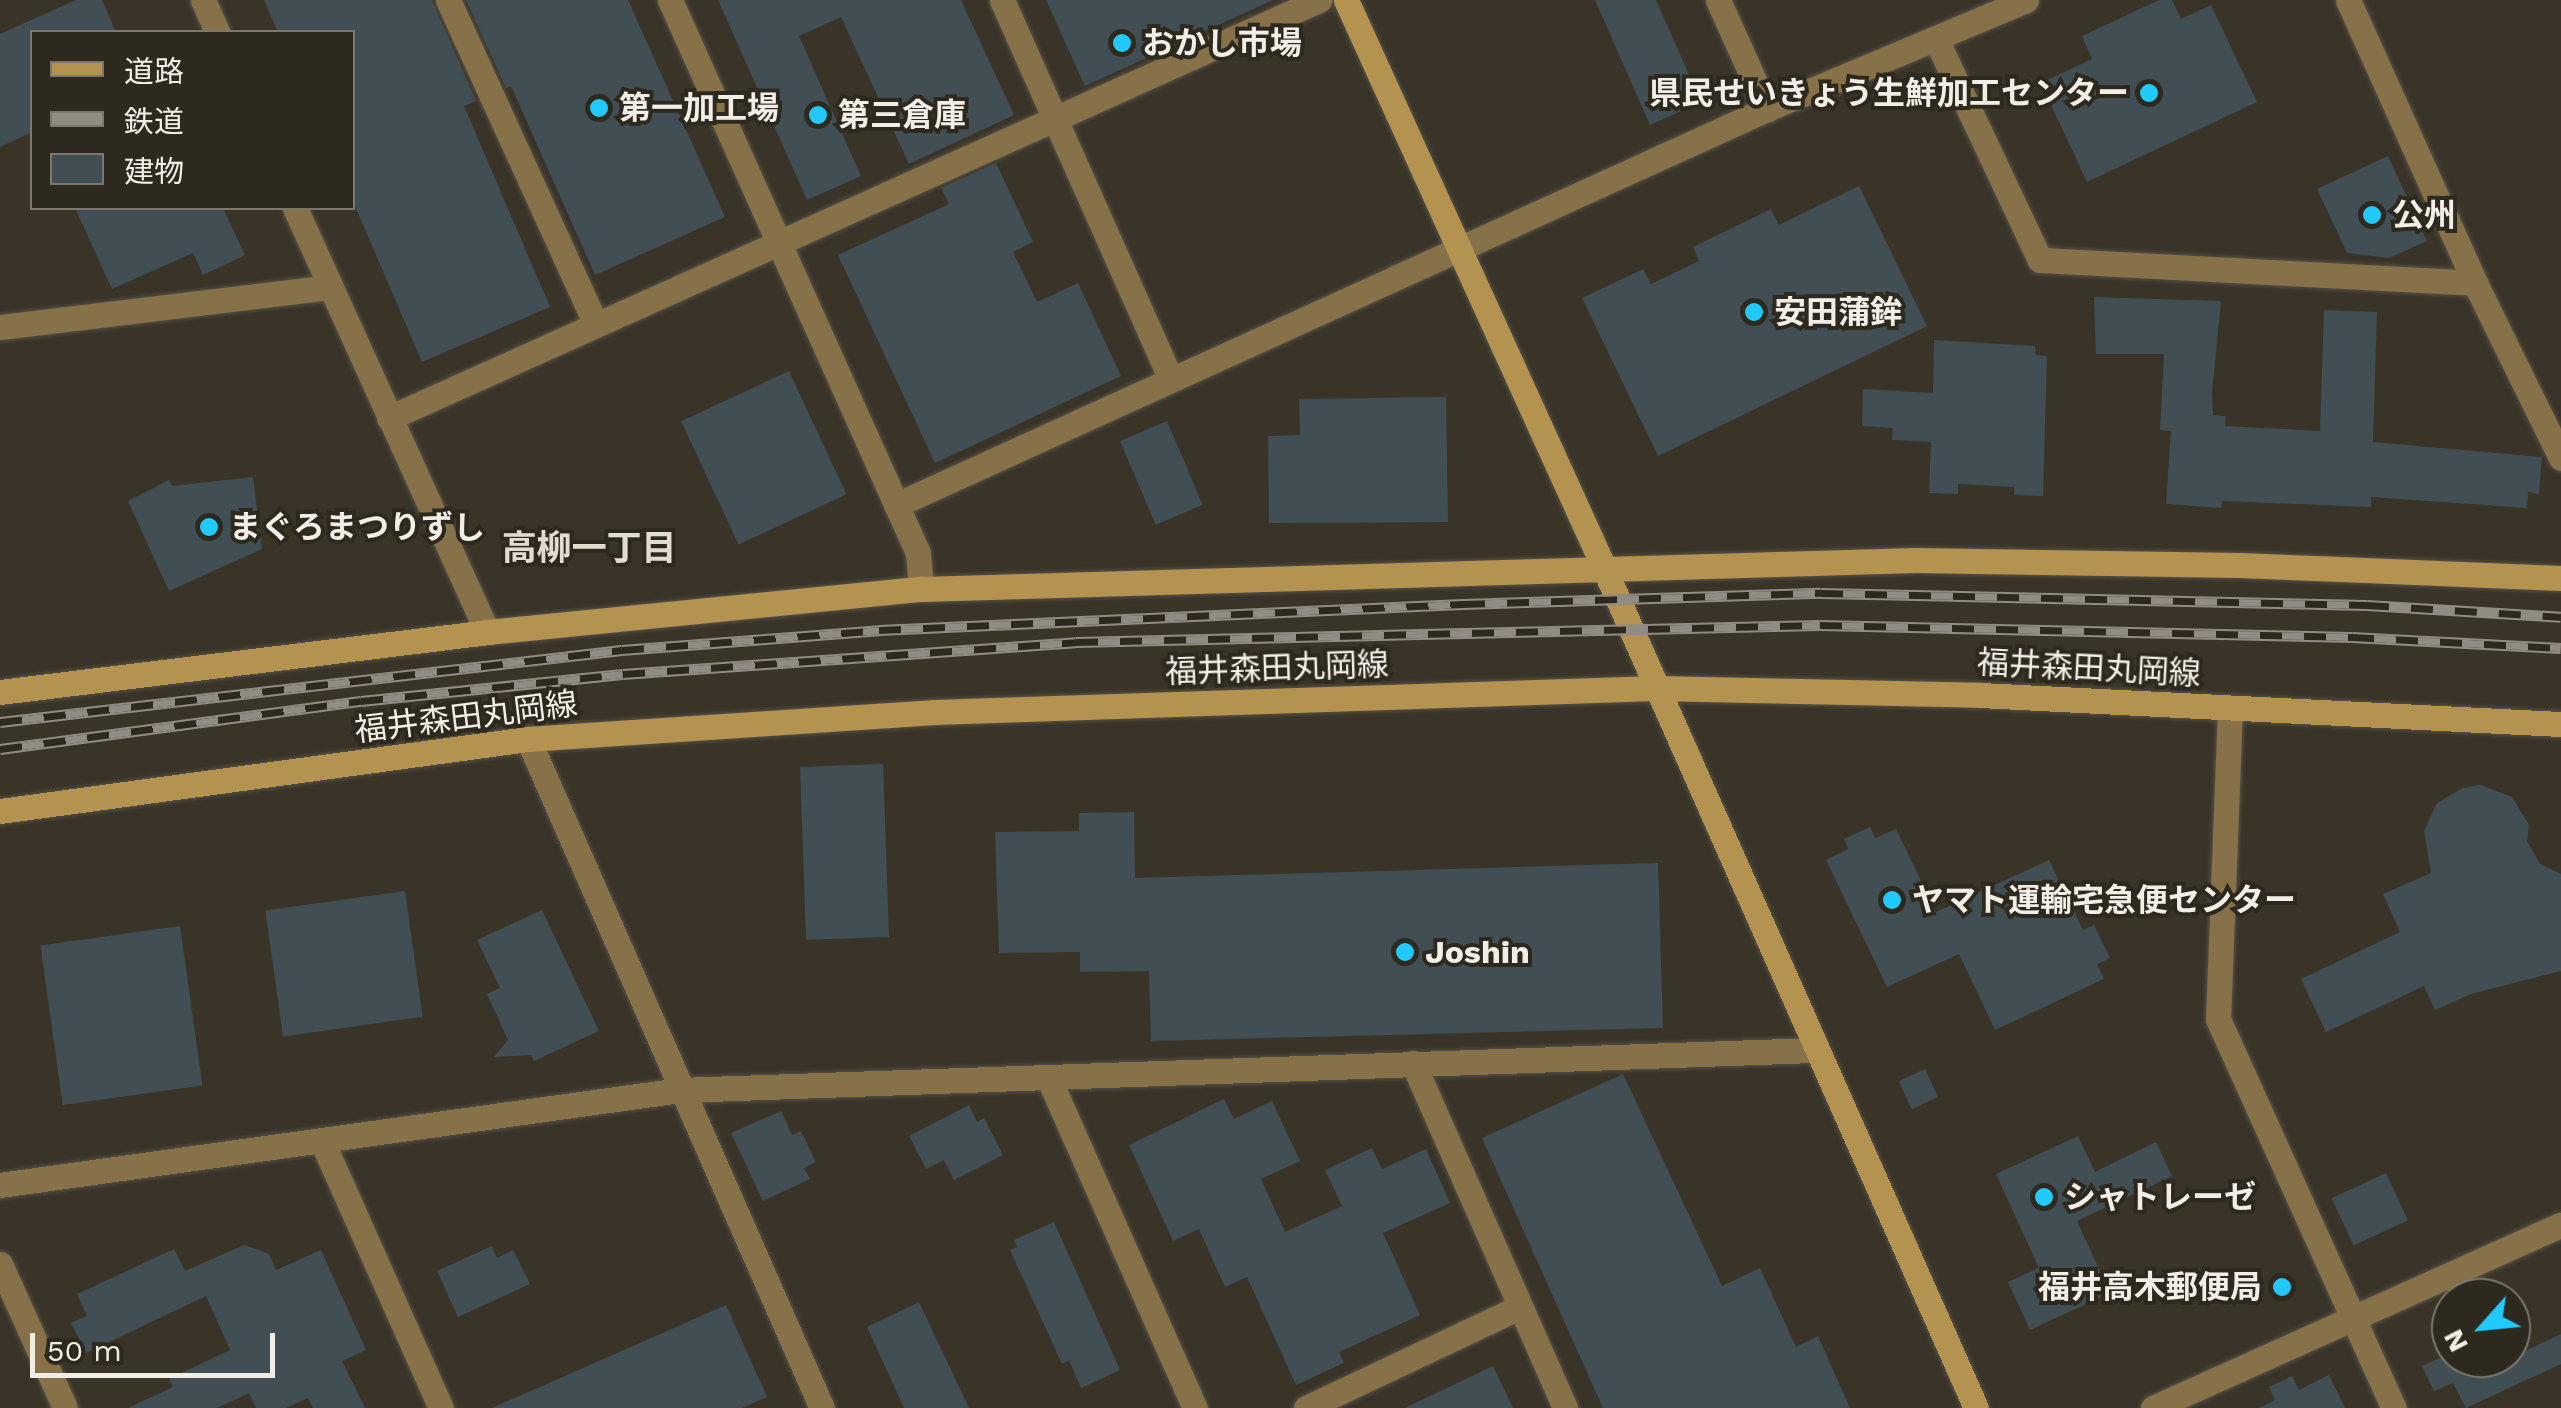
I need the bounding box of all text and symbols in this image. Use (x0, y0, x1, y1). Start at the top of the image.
place label: おかし市場 (1142, 24, 1302, 62)
legend (30, 30, 355, 210)
marker: おかし市場 (1111, 32, 1133, 54)
text: 道路 (124, 54, 184, 89)
place label: 県民せいきょう生鮮加工センター (1649, 74, 2129, 112)
marker: 県民せいきょう生鮮加工センター (2138, 82, 2160, 104)
place label: 第一加工場 (619, 89, 779, 127)
place label: 第三倉庫 (838, 96, 966, 134)
marker: 第一加工場 (588, 97, 610, 119)
text: 鉄道 (124, 104, 184, 139)
marker: 第三倉庫 (807, 104, 829, 126)
text: 建物 (124, 154, 184, 189)
place label: 公州 (2392, 196, 2456, 234)
marker: 公州 (2361, 204, 2383, 226)
place label: 安田蒲鉾 (1774, 293, 1902, 331)
marker: 安田蒲鉾 (1743, 301, 1765, 323)
place label: まぐろまつりずし (229, 508, 485, 546)
marker: まぐろまつりずし (198, 516, 220, 538)
district label: 高柳一丁目 (502, 527, 676, 569)
street label: 福井森田丸岡線 (1976, 643, 2202, 693)
street label: 福井森田丸岡線 (1164, 645, 1390, 691)
street label: 福井森田丸岡線 (352, 684, 580, 750)
place label: ヤマト運輸宅急便センター (1912, 881, 2296, 919)
marker: ヤマト運輸宅急便センター (1881, 889, 1903, 911)
place label: Joshin (1425, 933, 1530, 971)
marker: Joshin (1394, 941, 1416, 963)
place label: シャトレーゼ (2064, 1178, 2256, 1216)
marker: シャトレーゼ (2033, 1186, 2055, 1208)
place label: 福井高木郵便局 (2038, 1268, 2262, 1306)
marker: 福井高木郵便局 (2271, 1276, 2293, 1298)
north arrow (2431, 1278, 2531, 1378)
scale bar (35, 1313, 280, 1375)
text: N (2436, 1324, 2475, 1358)
text: 50 m (47, 1333, 122, 1368)

